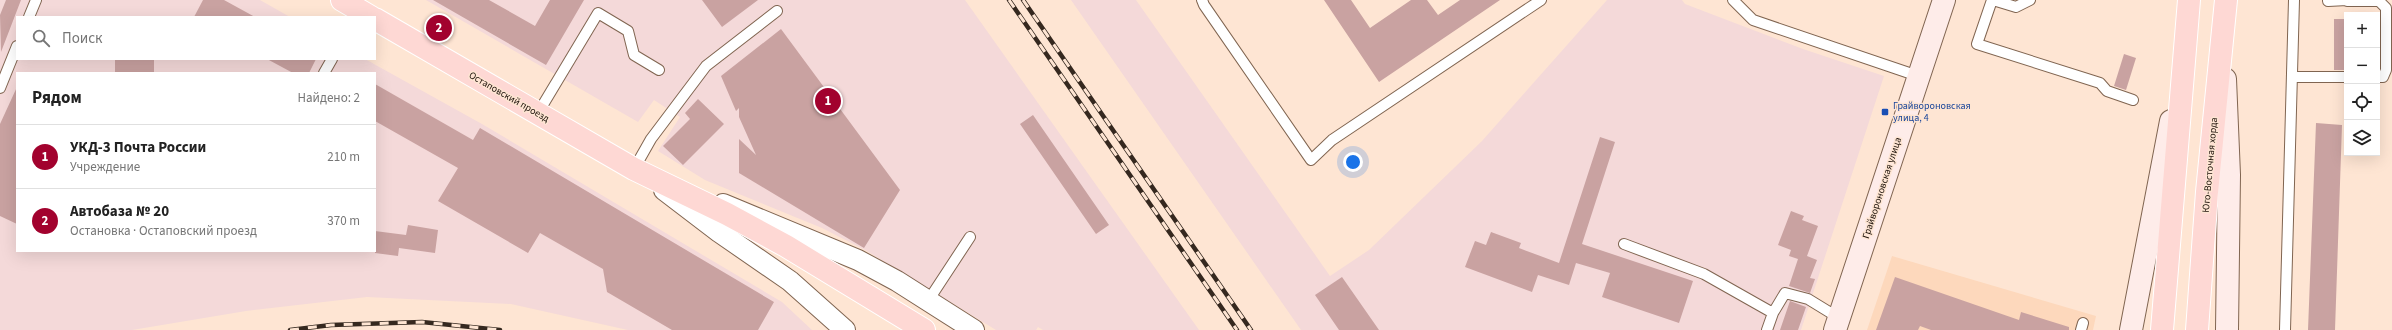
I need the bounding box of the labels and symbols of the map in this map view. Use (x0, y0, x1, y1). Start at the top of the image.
pin: 2 (426, 13, 452, 43)
street label: Остаповский проезд (466, 68, 552, 126)
pin: 1 (815, 86, 841, 116)
place label: Грайвороновская улица, 4 (1893, 99, 1971, 125)
marker: Грайвороновская улица, 4 (1880, 107, 1890, 117)
street label: Юго-Восточная хорда (2199, 117, 2221, 213)
street label: Грайвороновская улица (1859, 135, 1905, 241)
your location (1343, 152, 1363, 172)

